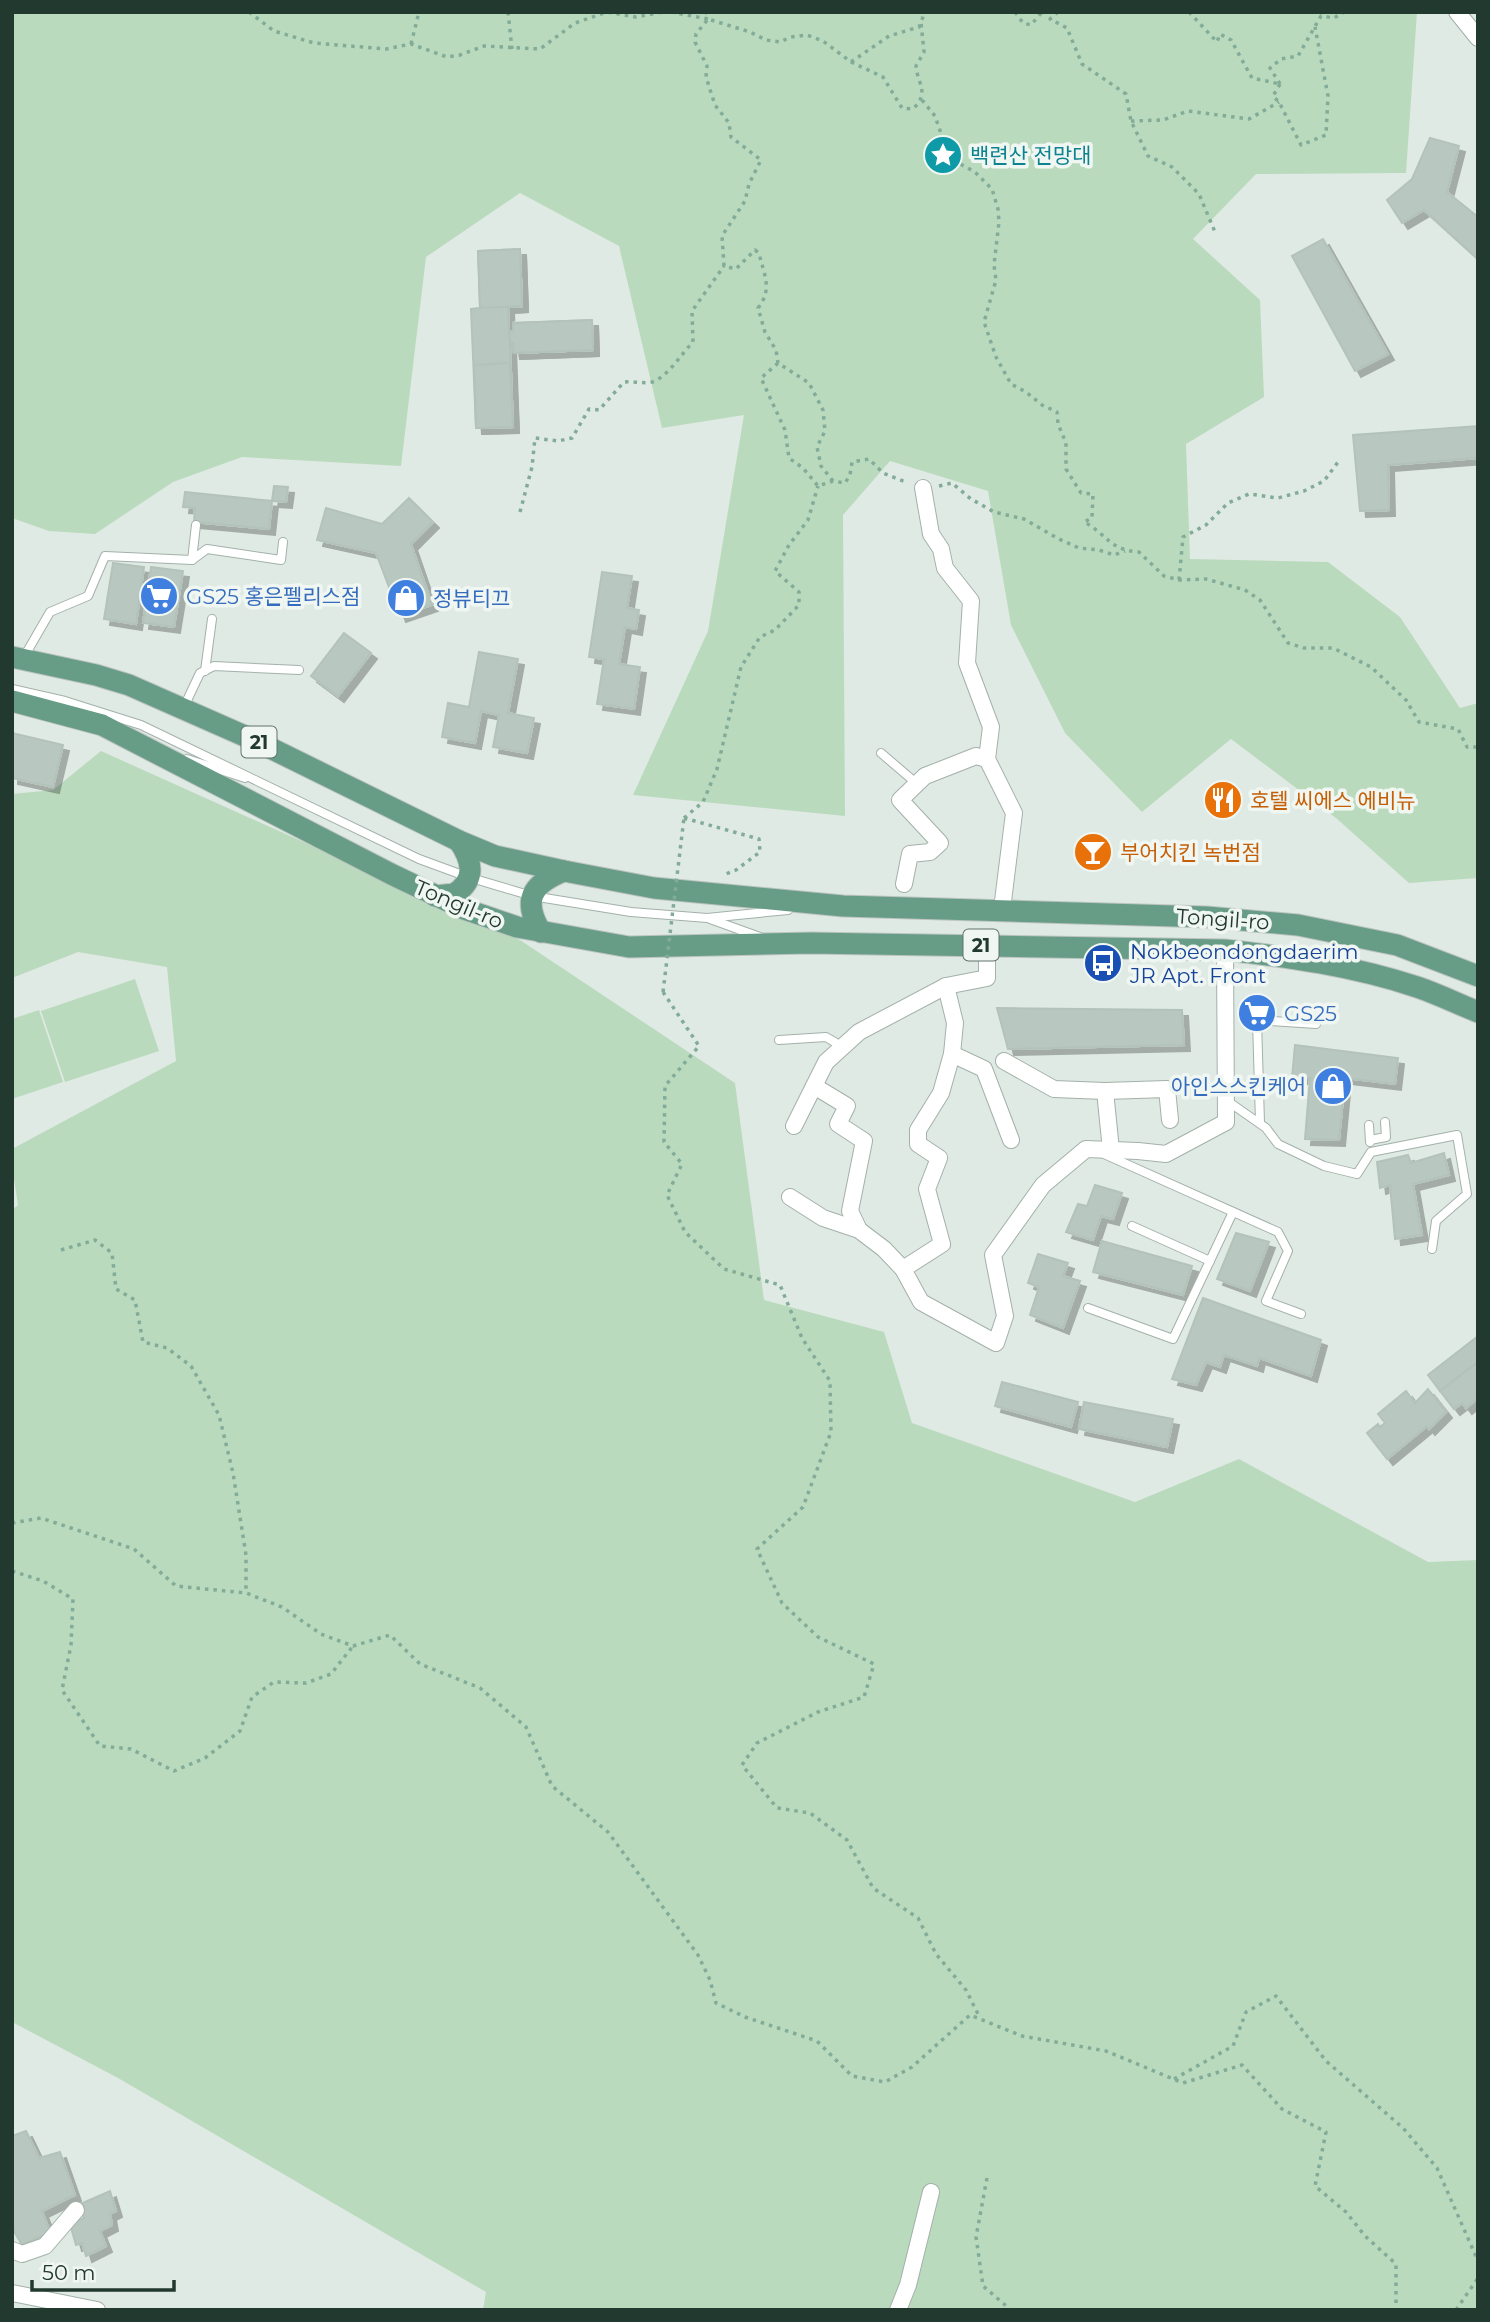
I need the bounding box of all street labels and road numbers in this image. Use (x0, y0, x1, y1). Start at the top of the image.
road number: 21 (242, 726, 276, 758)
street label: Tongil-ro (411, 874, 507, 934)
street label: Tongil-ro (1176, 903, 1270, 935)
road number: 21 (964, 930, 998, 960)

